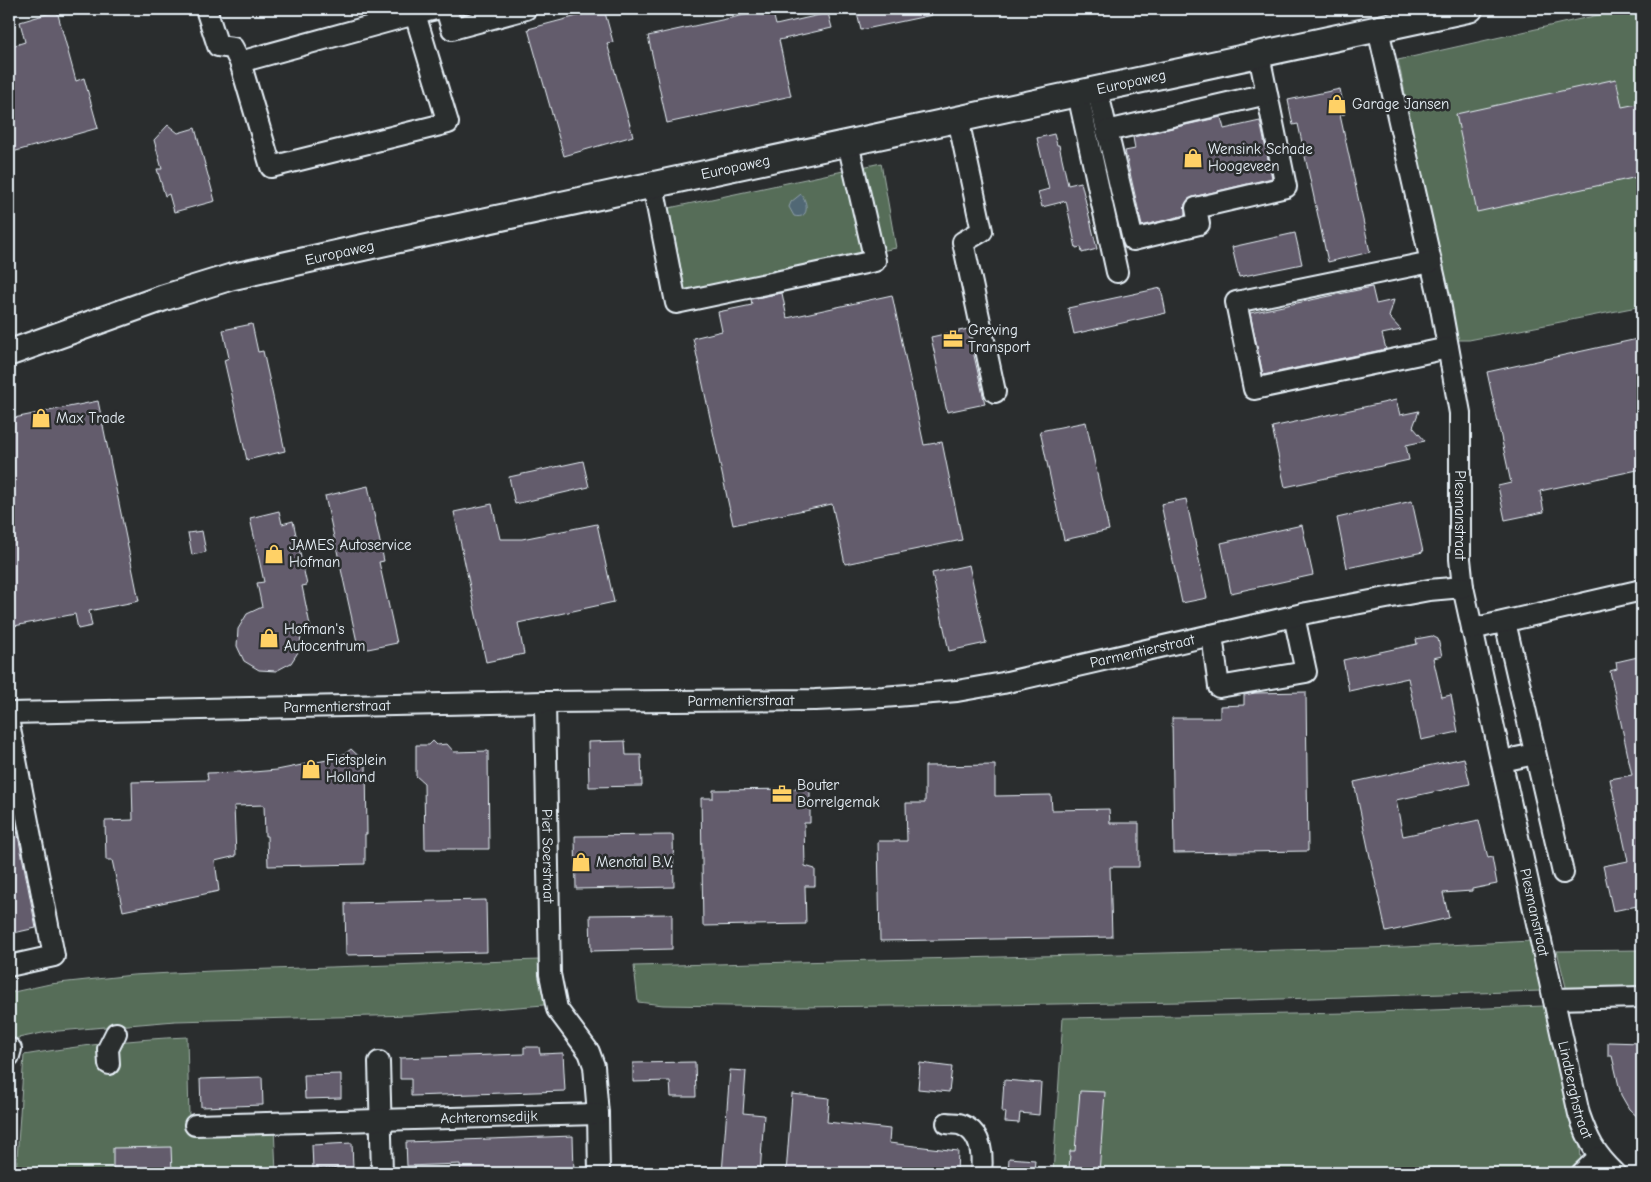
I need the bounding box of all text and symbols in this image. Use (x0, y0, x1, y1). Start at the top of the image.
street label: Europaweg (1095, 66, 1168, 98)
shop icon: Garage Jansen (1326, 93, 1348, 115)
place label: Garage Jansen (1352, 95, 1449, 113)
place label: Wensink Schade Hoogeveen (1208, 140, 1313, 175)
shop icon: Wensink Schade Hoogeveen (1182, 147, 1204, 169)
street label: Europaweg (699, 151, 772, 183)
street label: Europaweg (303, 236, 376, 269)
place label: Greving Transport (968, 321, 1031, 356)
office icon: Greving Transport (942, 328, 964, 350)
shop icon: Max Trade (30, 407, 52, 429)
place label: Max Trade (56, 409, 126, 427)
street label: Plesmanstraat (1451, 470, 1469, 561)
place label: JAMES Autoservice Hofman (289, 536, 412, 571)
shop icon: JAMES Autoservice Hofman (263, 543, 285, 565)
place label: Hofman's Autocentrum (284, 620, 366, 655)
shop icon: Hofman's Autocentrum (258, 627, 280, 649)
street label: Parmentierstraat (1088, 630, 1197, 672)
street label: Parmentierstraat (687, 691, 795, 710)
street label: Parmentierstraat (283, 696, 391, 716)
place label: Fietsplein Holland (326, 751, 387, 786)
shop icon: Fietsplein Holland (300, 758, 322, 780)
place label: Bouter Borrelgemak (797, 776, 880, 811)
office icon: Bouter Borrelgemak (771, 783, 793, 805)
street label: Piet Soerstraat (538, 809, 558, 904)
shop icon: Menotal B.V. (570, 851, 592, 873)
place label: Menotal B.V. (596, 853, 673, 871)
street label: Plesmanstraat (1516, 866, 1553, 959)
street label: Lindberghstraat (1554, 1039, 1597, 1142)
street label: Achteromsedijk (440, 1107, 539, 1127)

